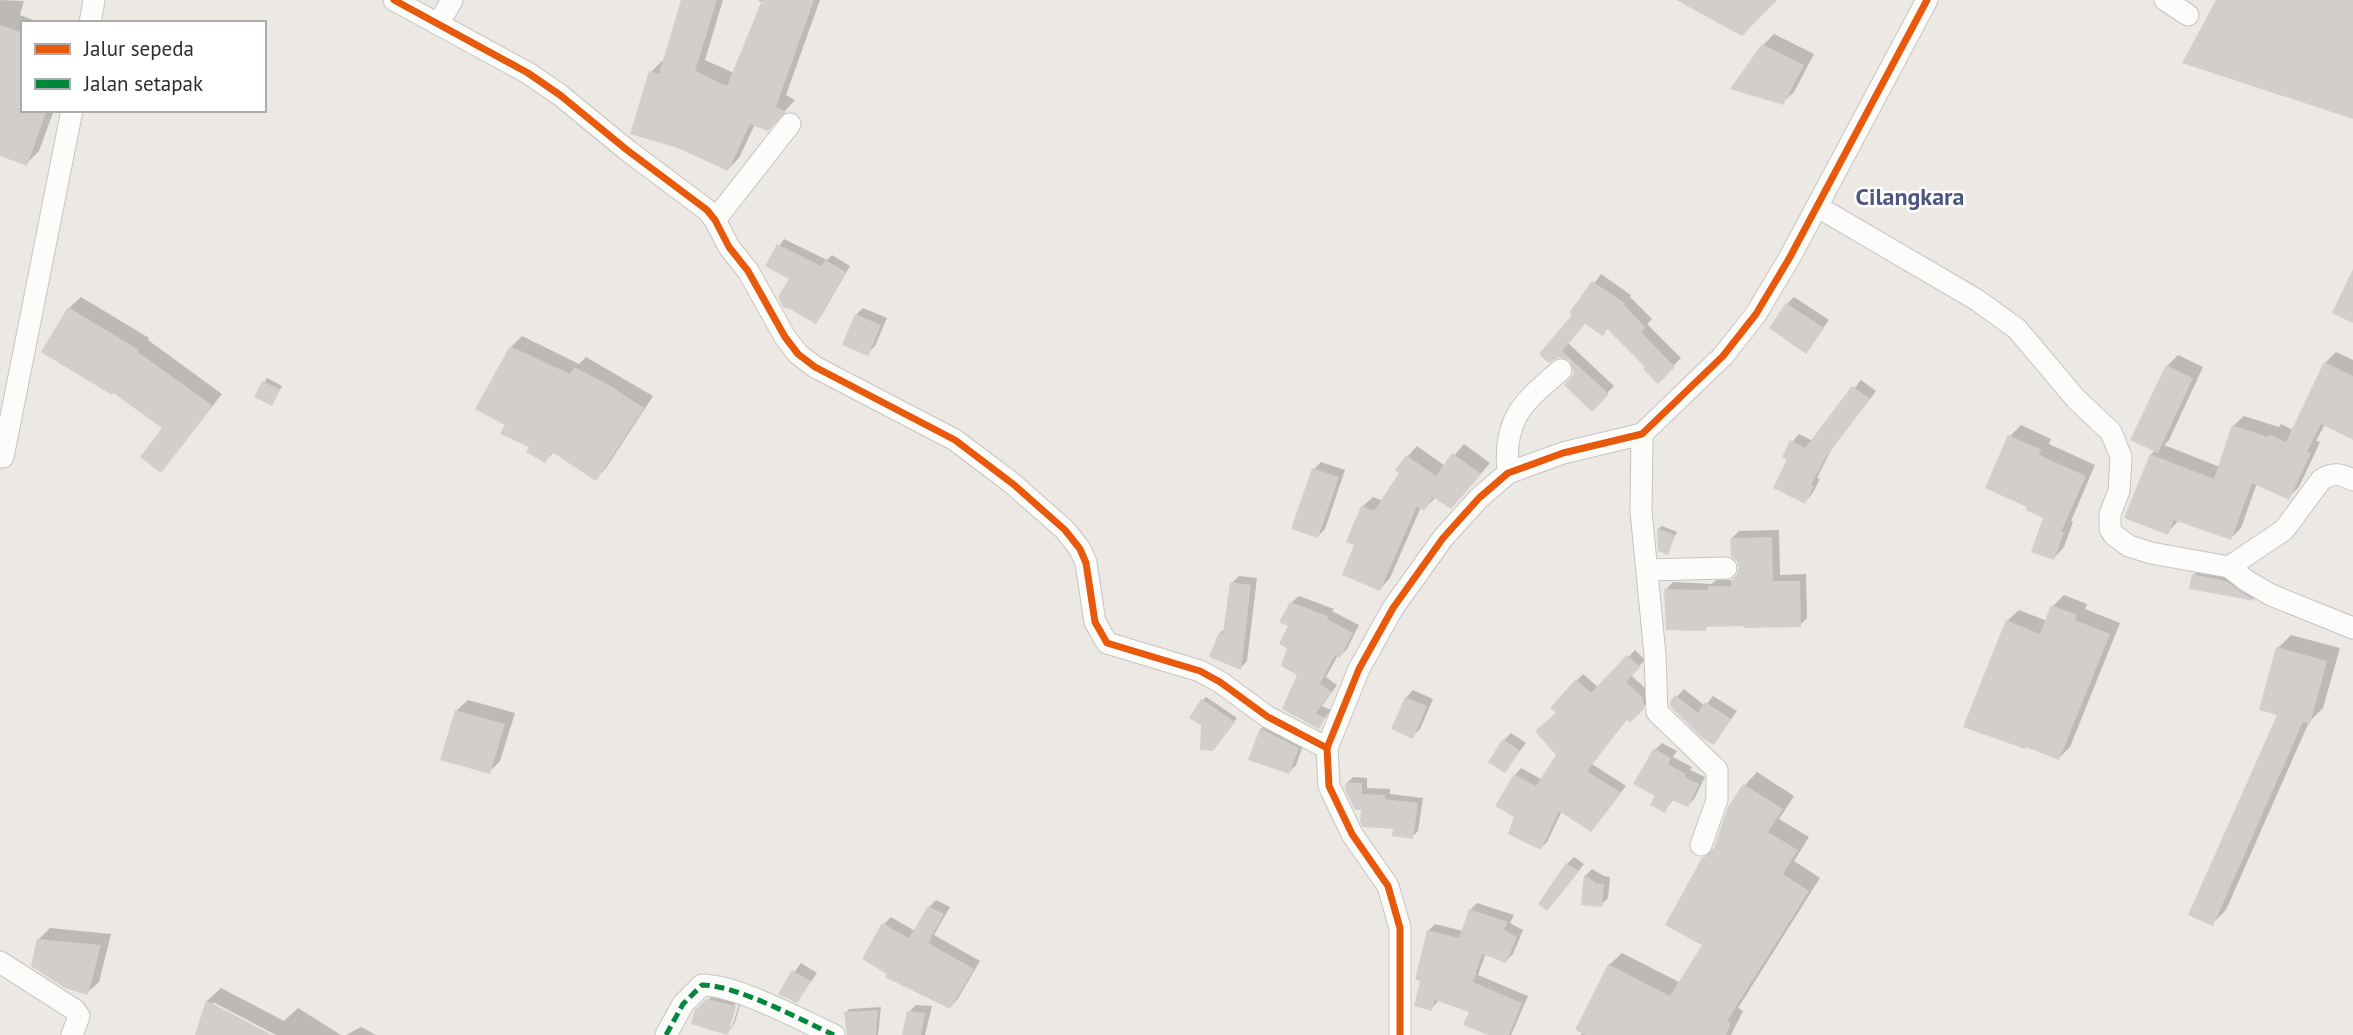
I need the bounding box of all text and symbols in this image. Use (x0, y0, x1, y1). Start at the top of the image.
legend (21, 21, 266, 112)
text: Jalur sepeda (83, 35, 194, 62)
text: Jalan setapak (83, 70, 203, 97)
district label: Cilangkara (1856, 181, 1964, 212)

